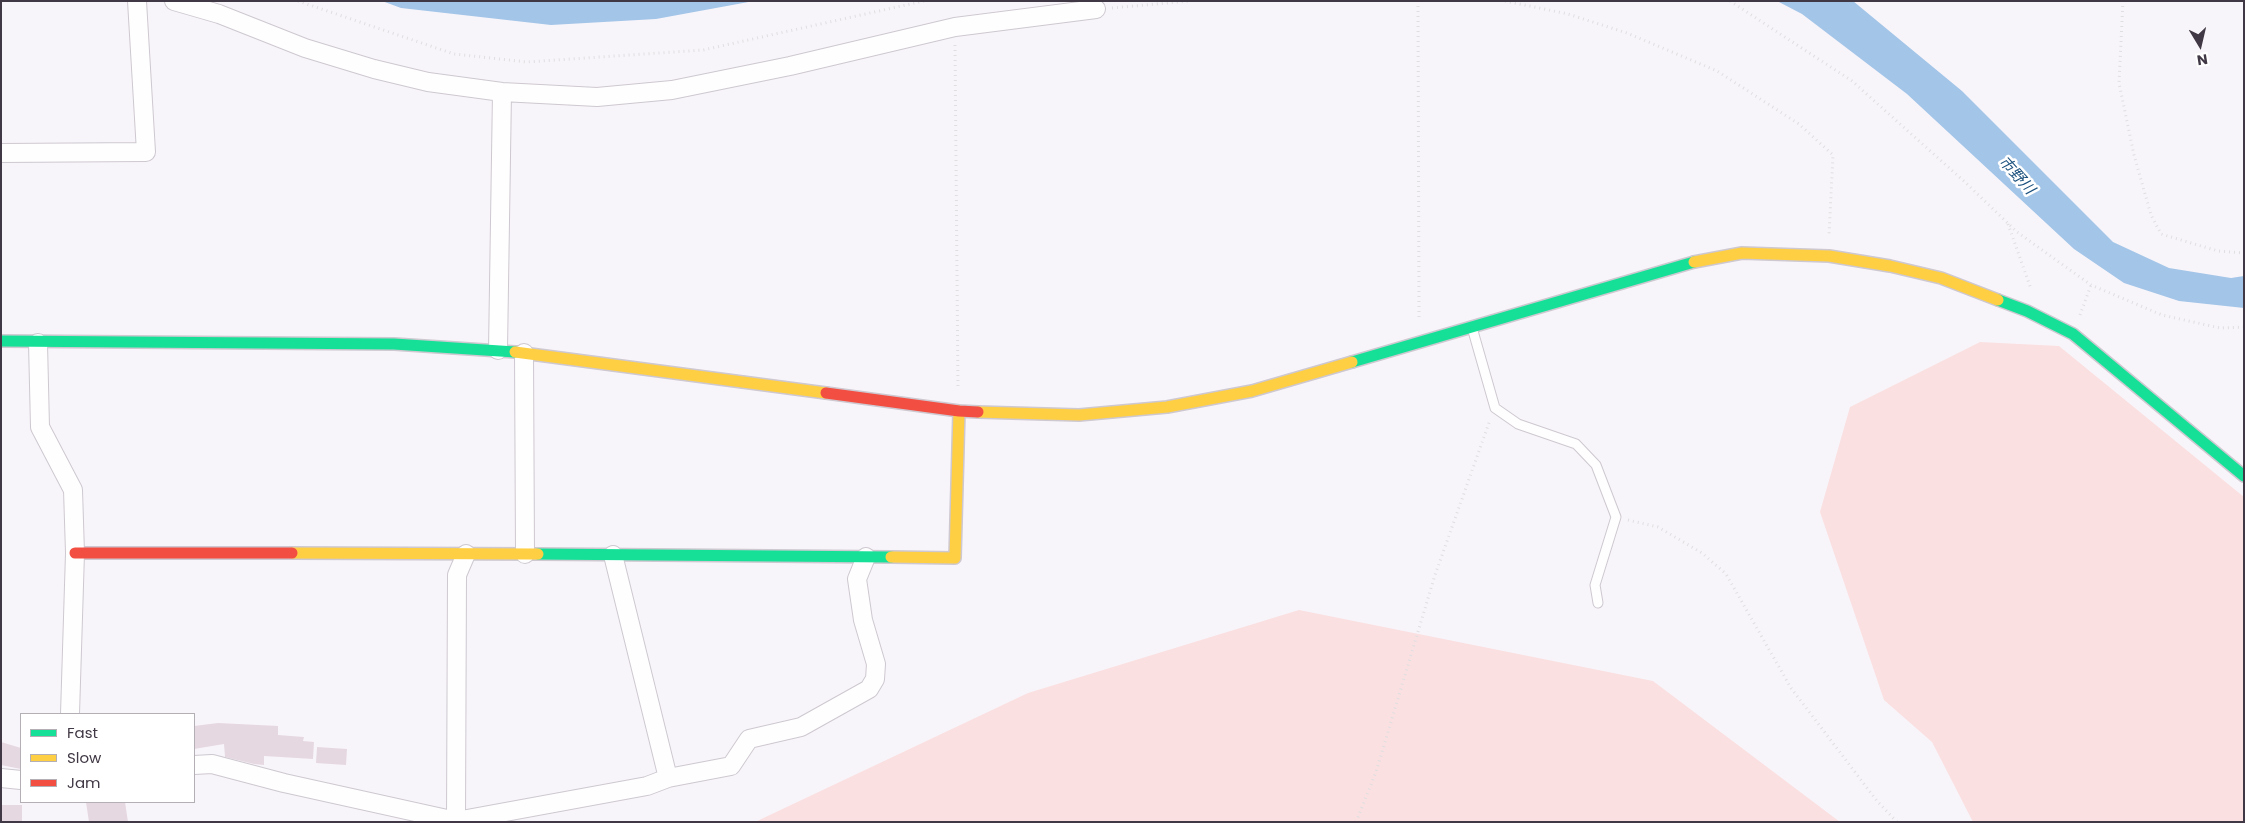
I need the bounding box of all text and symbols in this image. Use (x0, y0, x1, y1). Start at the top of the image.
north arrow (2175, 20, 2225, 70)
text: N (2196, 49, 2209, 71)
water label: 市野川 (1994, 153, 2038, 199)
legend (20, 713, 195, 803)
text: Fast (67, 722, 98, 743)
text: Slow (67, 747, 101, 768)
text: Jam (67, 772, 101, 793)

